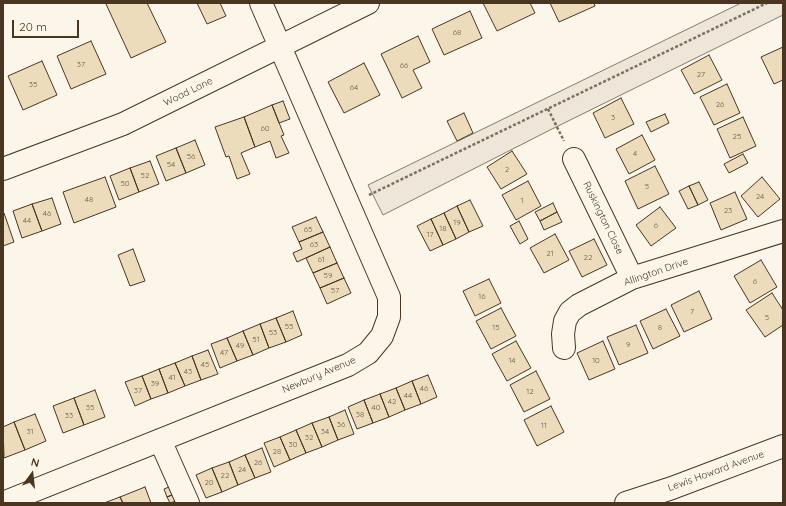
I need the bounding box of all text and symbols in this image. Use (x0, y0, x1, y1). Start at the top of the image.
scale bar (14, 12, 81, 38)
text: 20 m (19, 19, 47, 34)
house number: 68 (453, 28, 461, 38)
house number: 37 (77, 60, 85, 70)
house number: 66 (400, 61, 408, 71)
house number: 27 (697, 70, 705, 80)
street label: Woad Lane (161, 75, 215, 109)
house number: 35 (29, 80, 37, 90)
house number: 64 (350, 83, 358, 93)
house number: 26 (716, 100, 724, 110)
house number: 3 (611, 113, 615, 123)
house number: 60 (260, 124, 270, 134)
house number: 25 (733, 132, 741, 142)
house number: 4 (633, 149, 637, 159)
house number: 56 (187, 152, 195, 162)
house number: 54 (167, 160, 175, 170)
house number: 2 (505, 165, 509, 175)
house number: 52 (141, 171, 149, 181)
house number: 50 (120, 179, 130, 189)
street label: Ruskington Close (580, 180, 626, 256)
house number: 5 (645, 182, 649, 192)
house number: 24 (756, 192, 764, 202)
house number: 48 (85, 195, 93, 205)
house number: 1 (521, 196, 523, 206)
house number: 23 (724, 206, 732, 216)
house number: 46 (43, 209, 51, 219)
house number: 44 (23, 216, 31, 226)
house number: 19 (453, 218, 461, 228)
house number: 6 (654, 221, 658, 231)
house number: 18 (439, 224, 447, 234)
house number: 65 (304, 225, 312, 235)
house number: 17 (426, 230, 434, 240)
house number: 63 (310, 240, 318, 250)
house number: 21 (546, 249, 554, 259)
house number: 22 (584, 253, 592, 263)
house number: 61 (317, 255, 325, 265)
street label: Allington Drive (622, 255, 690, 289)
house number: 59 (324, 271, 332, 281)
house number: 6 (753, 277, 757, 287)
house number: 57 (331, 286, 339, 296)
house number: 16 (478, 292, 486, 302)
house number: 7 (690, 307, 694, 317)
house number: 5 (765, 313, 769, 323)
house number: 55 (285, 322, 293, 332)
house number: 15 (492, 323, 500, 333)
house number: 8 (658, 323, 662, 333)
house number: 53 (269, 328, 277, 338)
house number: 51 (252, 335, 260, 345)
house number: 9 (626, 340, 630, 350)
house number: 49 (236, 341, 244, 351)
house number: 47 (220, 348, 228, 358)
street label: Newbury Avenue (280, 354, 358, 396)
house number: 14 (508, 356, 516, 366)
house number: 10 (592, 356, 600, 366)
house number: 45 (201, 360, 209, 370)
house number: 43 (184, 367, 192, 377)
house number: 41 (168, 373, 176, 383)
house number: 39 (151, 379, 159, 389)
house number: 46 (420, 384, 428, 394)
house number: 37 (134, 386, 142, 396)
house number: 12 (526, 387, 534, 397)
house number: 44 (404, 391, 412, 401)
house number: 42 (388, 397, 396, 407)
house number: 35 (86, 403, 94, 413)
house number: 40 (372, 403, 380, 413)
house number: 38 (356, 410, 364, 420)
house number: 33 (65, 411, 73, 421)
house number: 36 (337, 420, 345, 430)
house number: 11 (541, 421, 547, 431)
house number: 31 (26, 427, 34, 437)
house number: 34 (321, 427, 329, 437)
house number: 32 (305, 433, 313, 443)
house number: 30 (289, 440, 297, 450)
house number: 28 (273, 447, 281, 457)
street label: Lewis Howard Avenue (666, 448, 766, 494)
north arrow (12, 454, 52, 494)
text: N (29, 455, 41, 470)
house number: 26 (254, 458, 262, 468)
house number: 24 (238, 465, 246, 475)
house number: 22 (221, 471, 229, 481)
house number: 20 (204, 478, 214, 488)

